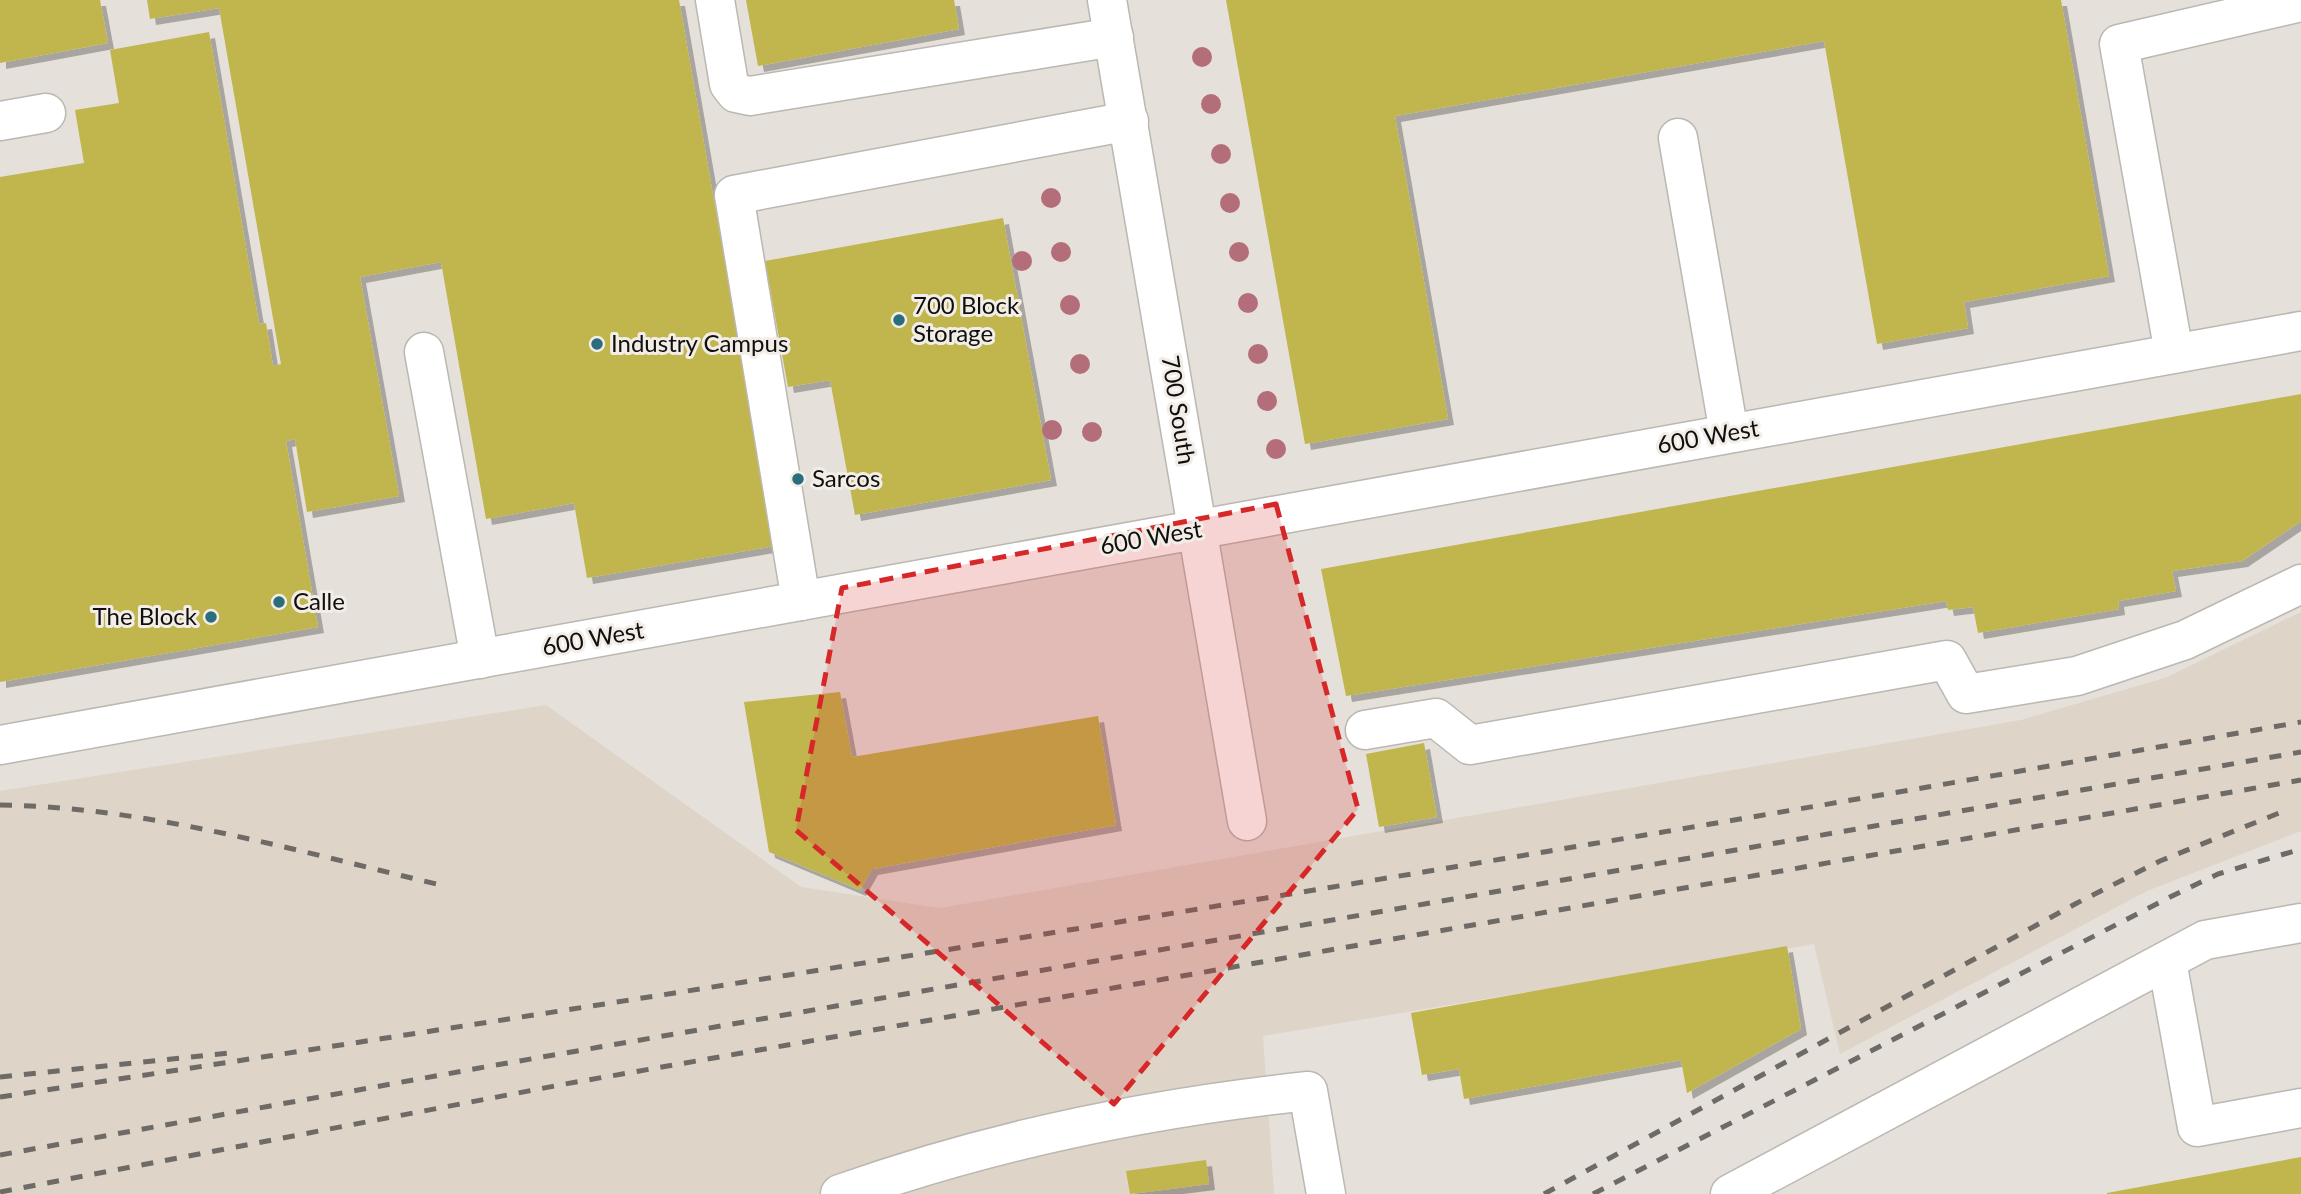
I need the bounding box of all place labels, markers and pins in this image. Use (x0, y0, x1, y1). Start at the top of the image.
place label: 700 Block Storage (913, 290, 1020, 347)
marker: 700 Block Storage (891, 312, 907, 328)
place label: Industry Campus (611, 328, 788, 357)
marker: Industry Campus (589, 336, 605, 352)
place label: Sarcos (812, 463, 880, 492)
marker: Sarcos (790, 471, 806, 487)
place label: Calle (293, 586, 345, 615)
marker: Calle (271, 594, 287, 610)
place label: The Block (93, 601, 198, 630)
marker: The Block (203, 609, 219, 625)

